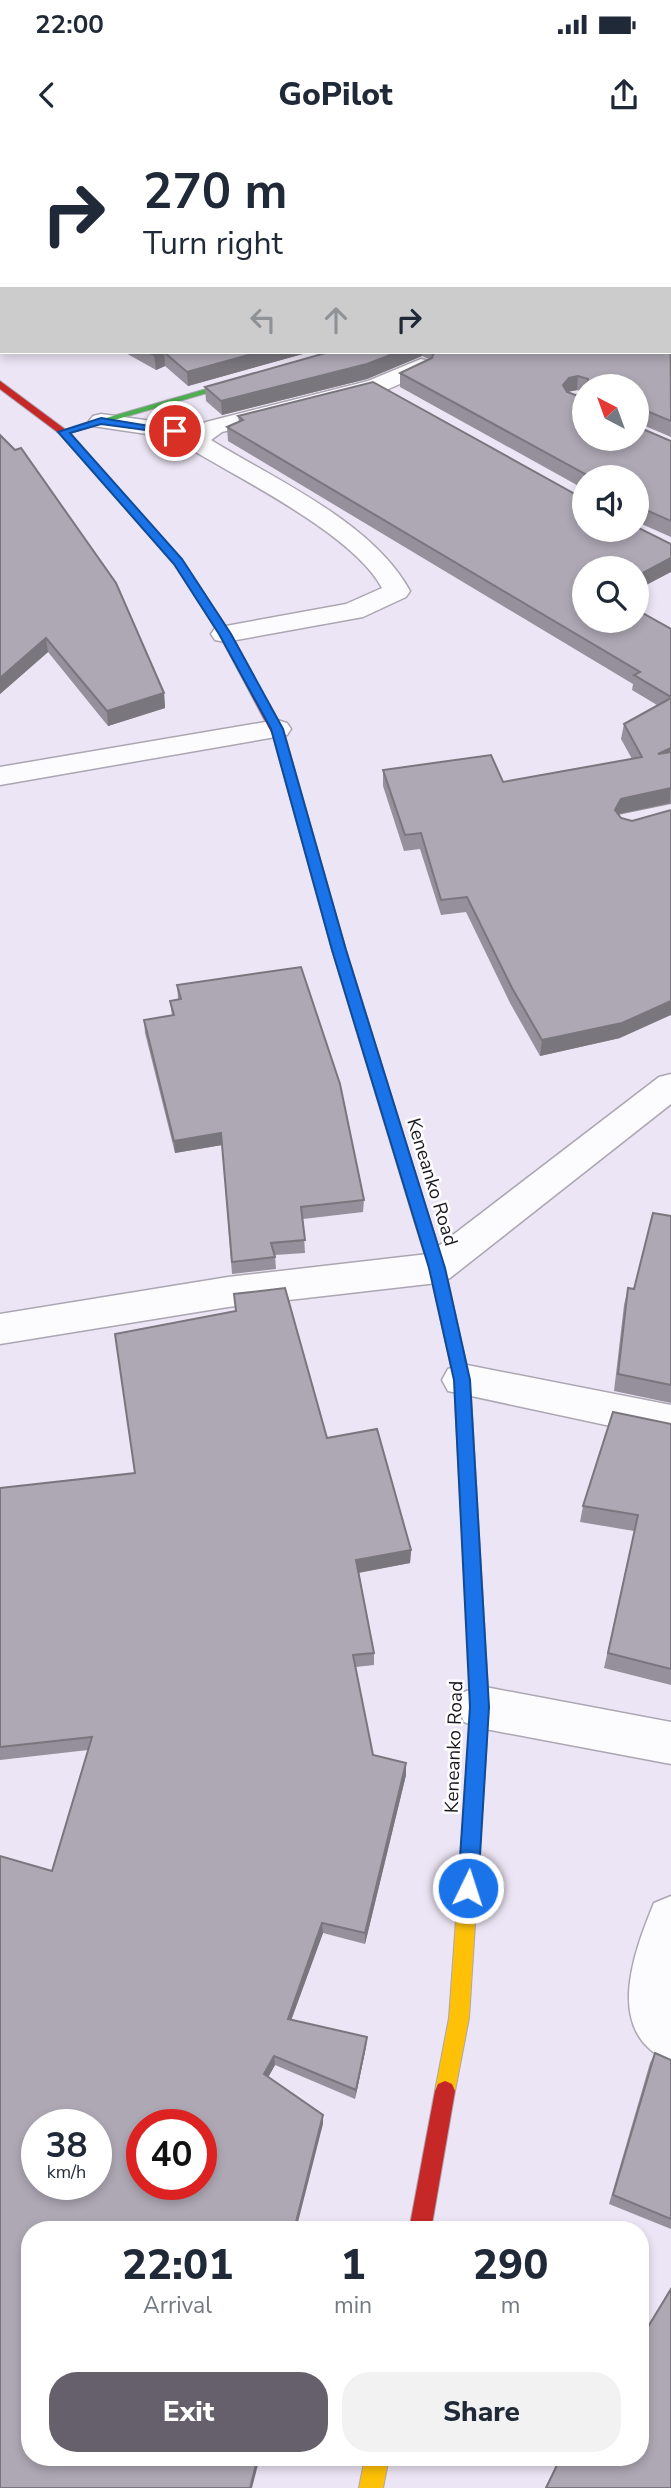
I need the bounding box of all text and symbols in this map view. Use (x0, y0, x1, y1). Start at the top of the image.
text: 22:00 (35, 7, 104, 42)
text: GoPilot (278, 73, 393, 116)
icon: back (28, 76, 66, 114)
icon: share (605, 76, 643, 114)
text: 270 m (143, 158, 287, 225)
icon: right (28, 168, 119, 259)
text: Turn right (143, 222, 283, 265)
icon: left (244, 301, 282, 339)
icon: ahead (317, 301, 355, 339)
icon: right (390, 301, 428, 339)
north arrow (572, 374, 649, 452)
map controls (572, 374, 649, 633)
pin (145, 401, 205, 461)
icon: arrive (156, 412, 194, 450)
button: sound (572, 465, 649, 542)
button: search (572, 556, 649, 633)
street label: Keneanko Road (400, 1115, 464, 1249)
street label: Keneanko Road (439, 1680, 469, 1814)
position arrow (431, 1851, 505, 1925)
speed limit sign: 40 (126, 2109, 217, 2200)
text: 38 (45, 2122, 88, 2169)
text: km/h (47, 2160, 86, 2184)
text: 22:01 (122, 2237, 233, 2294)
text: 1 (340, 2237, 366, 2294)
text: 290 (473, 2237, 548, 2294)
text: Arrival (143, 2290, 212, 2321)
text: min (334, 2290, 372, 2321)
text: m (501, 2290, 520, 2321)
button: Exit (49, 2372, 328, 2452)
button: Share (342, 2372, 621, 2452)

